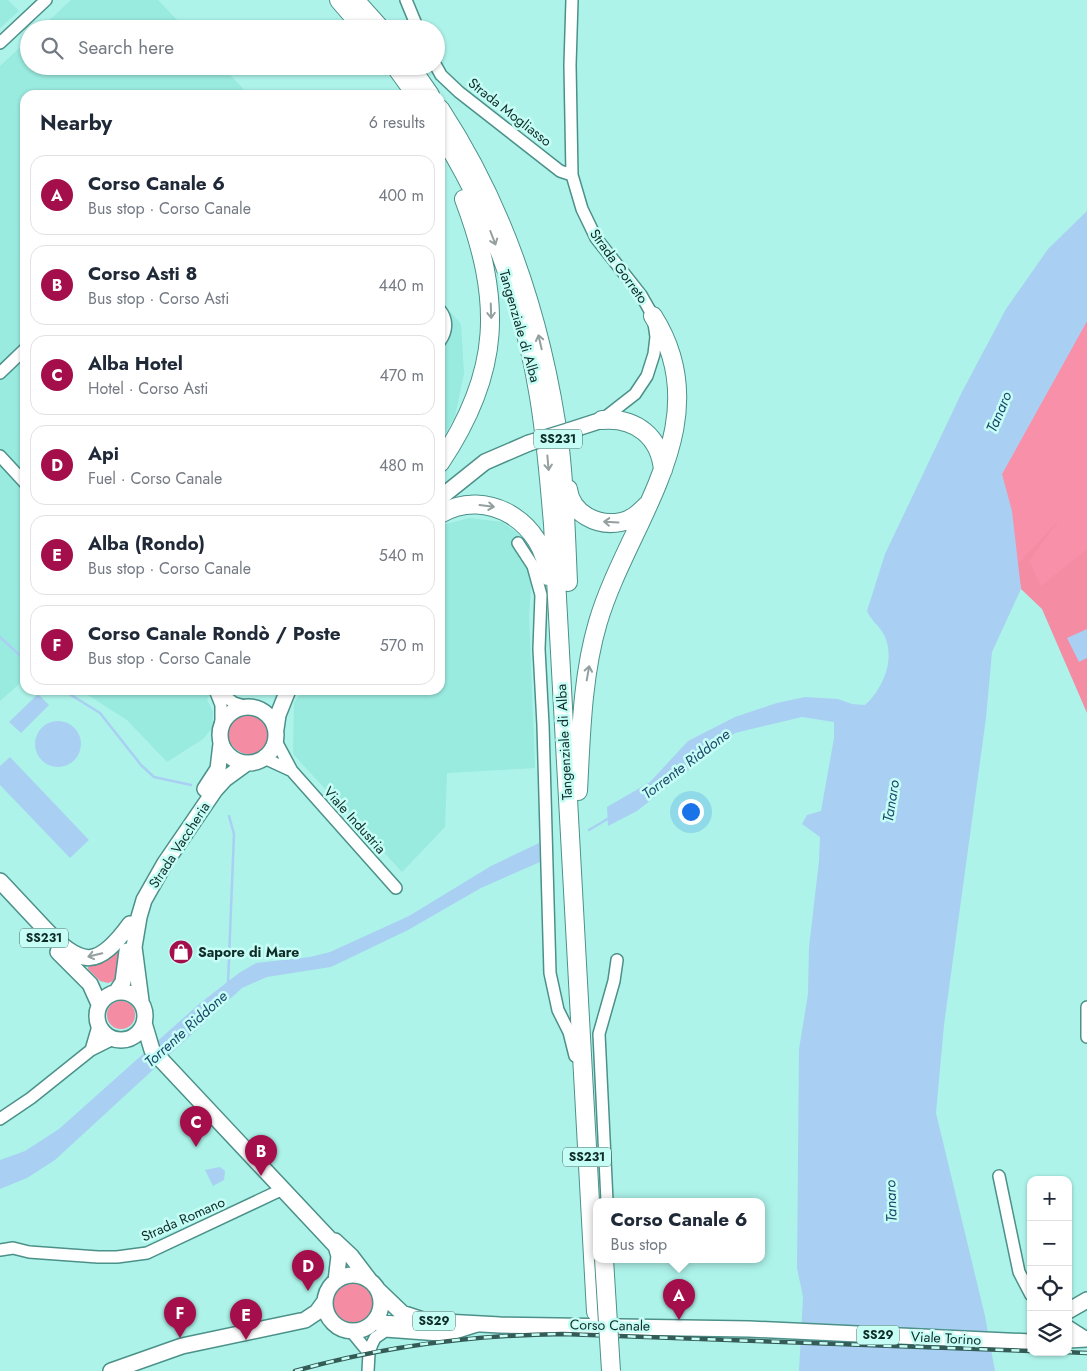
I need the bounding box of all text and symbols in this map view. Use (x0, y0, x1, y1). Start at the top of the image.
search box (20, 20, 445, 75)
icon: search (38, 34, 66, 62)
text: Search here (78, 34, 174, 61)
street label: Strada Mogliasso (464, 73, 556, 151)
text: Nearby (40, 108, 112, 138)
text: 6 results (369, 111, 425, 134)
text: Corso Canale 6 (88, 170, 225, 197)
text: A (51, 184, 63, 207)
text: 400 m (378, 184, 424, 207)
text: Bus stop · Corso Canale (88, 197, 251, 220)
street label: Strada Gorreto (585, 225, 653, 308)
one-way arrow (489, 230, 498, 246)
text: Corso Asti 8 (88, 260, 197, 287)
street label: Tangenziale di Alba (494, 267, 546, 385)
text: B (52, 274, 62, 297)
text: 440 m (378, 274, 424, 297)
text: Bus stop · Corso Asti (88, 287, 229, 310)
one-way arrow (486, 302, 495, 318)
one-way arrow (535, 334, 544, 350)
text: Alba Hotel (88, 350, 183, 377)
text: C (51, 364, 63, 387)
text: 470 m (379, 364, 424, 387)
text: Hotel · Corso Asti (88, 377, 209, 400)
water label: Tanaro (981, 388, 1017, 436)
road number: SS231 (534, 429, 582, 448)
text: Api (88, 440, 119, 467)
text: D (51, 454, 63, 477)
text: 480 m (379, 454, 424, 477)
one-way arrow (543, 455, 553, 471)
text: Fuel · Corso Canale (88, 467, 222, 490)
one-way arrow (479, 501, 495, 511)
one-way arrow (604, 517, 620, 526)
text: Alba (Rondo) (88, 530, 205, 557)
text: E (52, 544, 62, 567)
text: 540 m (379, 544, 424, 567)
text: Bus stop · Corso Canale (88, 557, 251, 580)
text: Corso Canale Rondò / Poste (88, 620, 341, 647)
text: F (53, 634, 61, 657)
text: 570 m (380, 634, 424, 657)
text: Bus stop · Corso Canale (88, 647, 251, 670)
one-way arrow (583, 665, 593, 681)
street label: Tangenziale di Alba (551, 683, 577, 801)
water label: Torrente Riddone (637, 723, 735, 804)
water label: Tanaro (877, 778, 905, 824)
street label: Viale Industria (319, 782, 391, 858)
street label: Strada Vaccheria (144, 798, 214, 892)
your location (678, 799, 704, 825)
road number: SS231 (20, 928, 68, 948)
shop icon: Sapore di Mare (168, 939, 194, 965)
place label: Sapore di Mare (198, 942, 299, 962)
one-way arrow (88, 951, 104, 961)
water label: Torrente Riddone (140, 985, 233, 1072)
pin: C (180, 1106, 212, 1147)
pin: B (245, 1135, 277, 1176)
road number: SS231 (563, 1148, 611, 1166)
map controls (1027, 1176, 1072, 1356)
button: + (1027, 1176, 1072, 1221)
water label: Tanaro (879, 1179, 903, 1222)
street label: Strada Romano (138, 1191, 228, 1246)
popup (593, 1198, 765, 1263)
text: Corso Canale 6 (610, 1206, 748, 1233)
button: − (1027, 1221, 1072, 1266)
text: Bus stop (610, 1233, 667, 1256)
pin: D (292, 1250, 324, 1291)
button: locate (1027, 1266, 1072, 1311)
pin: A (663, 1279, 695, 1320)
pin: F (164, 1297, 196, 1338)
pin: E (230, 1299, 262, 1340)
button: layers (1027, 1311, 1072, 1356)
road number: SS29 (413, 1312, 455, 1330)
street label: Corso Canale (570, 1314, 650, 1336)
road number: SS29 (857, 1326, 899, 1344)
street label: Viale Torino (910, 1326, 982, 1350)

